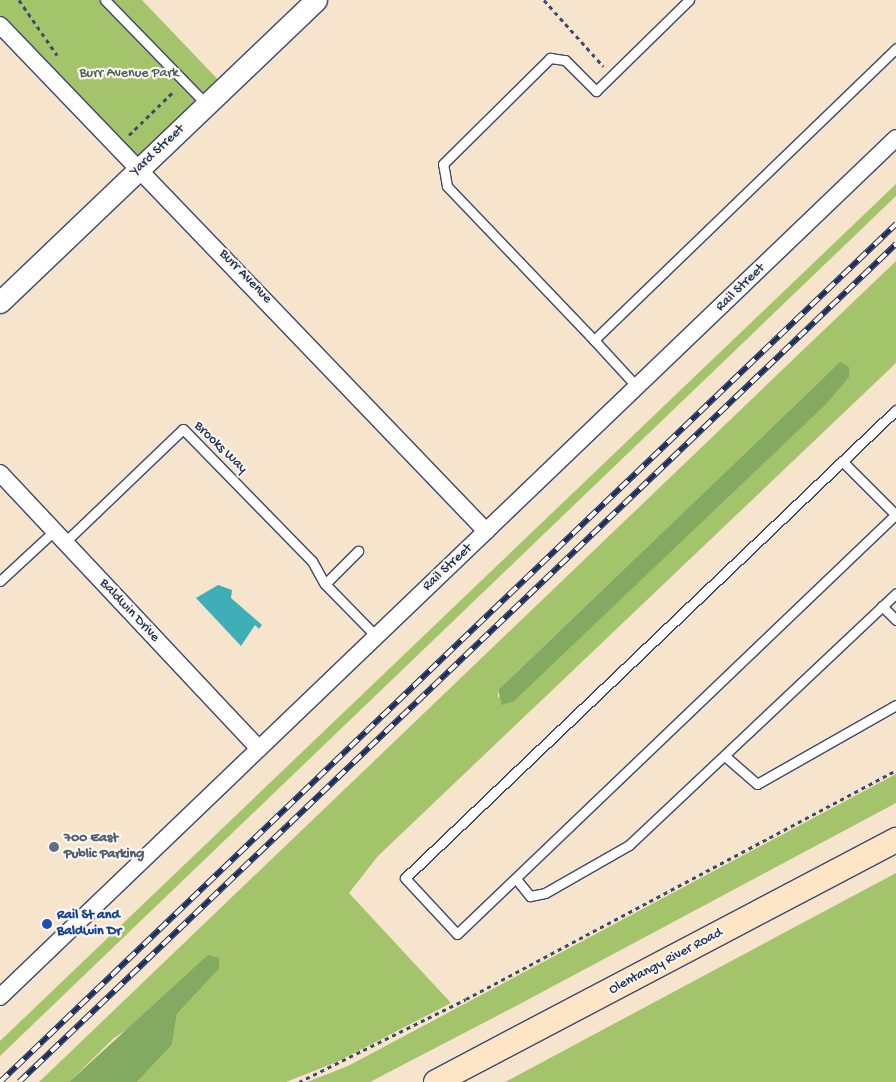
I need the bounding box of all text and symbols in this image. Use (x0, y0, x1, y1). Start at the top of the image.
park label: Burr Avenue Park (79, 66, 179, 82)
street label: Yard Street (127, 122, 189, 180)
street label: Burr Avenue (215, 246, 275, 308)
street label: Rail Street (713, 260, 769, 316)
street label: Brooks Way (190, 418, 250, 478)
street label: Rail Street (420, 541, 476, 595)
street label: Baldwin Drive (95, 576, 163, 646)
place label: 700 East Public Parking (64, 831, 144, 864)
marker: 700 East Public Parking (48, 841, 60, 853)
place label: Rail St and Baldwin Dr (57, 908, 121, 940)
marker: Rail St and Baldwin Dr (41, 918, 53, 930)
street label: Olentangy River Road (606, 925, 726, 999)

